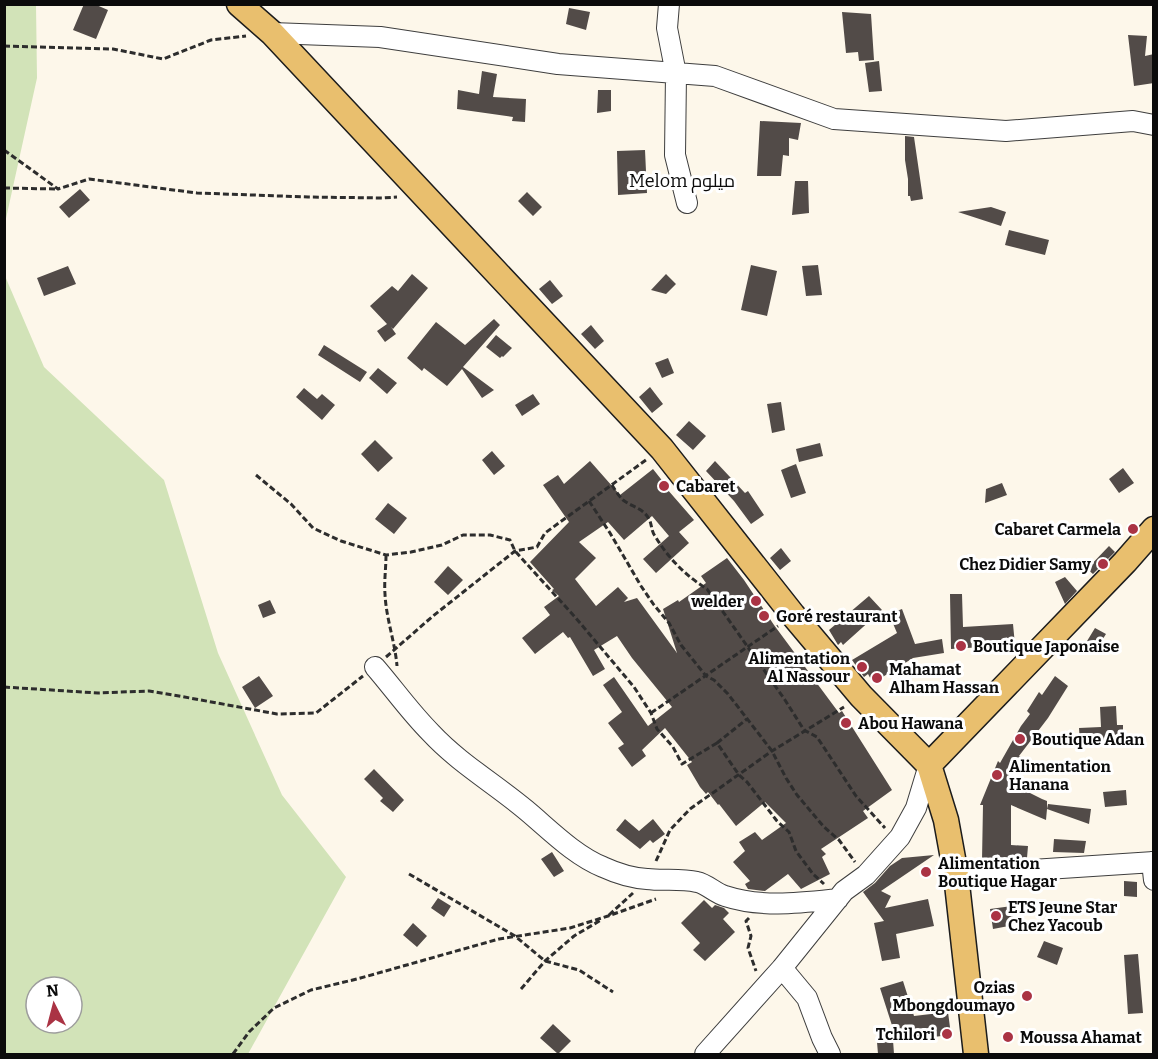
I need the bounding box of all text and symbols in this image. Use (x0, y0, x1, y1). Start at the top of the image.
district label: Melom ميلوم (629, 170, 735, 193)
place label: Cabaret (676, 477, 736, 496)
marker: Cabaret (657, 479, 671, 493)
place label: Cabaret Carmela (994, 520, 1121, 539)
marker: Cabaret Carmela (1126, 522, 1140, 536)
place label: Chez Didier Samy (959, 555, 1091, 574)
marker: Chez Didier Samy (1096, 557, 1110, 571)
place label: welder (690, 592, 744, 611)
marker: welder (749, 594, 763, 608)
place label: Goré restaurant (776, 607, 898, 626)
marker: Goré restaurant (757, 609, 771, 623)
place label: Boutique Japonaise (973, 637, 1120, 656)
marker: Boutique Japonaise (954, 639, 968, 653)
place label: Alimentation Al Nassour (748, 649, 851, 686)
marker: Alimentation Al Nassour (855, 660, 869, 674)
place label: Mahamat Alham Hassan (889, 660, 1000, 697)
marker: Mahamat Alham Hassan (870, 671, 884, 685)
place label: Abou Hawana (858, 714, 963, 733)
marker: Abou Hawana (839, 716, 853, 730)
place label: Boutique Adan (1032, 730, 1145, 749)
marker: Boutique Adan (1013, 732, 1027, 746)
place label: Alimentation Hanana (1009, 757, 1112, 794)
marker: Alimentation Hanana (990, 768, 1004, 782)
place label: Alimentation Boutique Hagar (938, 854, 1058, 891)
marker: Alimentation Boutique Hagar (919, 865, 933, 879)
place label: ETS Jeune Star Chez Yacoub (1008, 898, 1118, 935)
marker: ETS Jeune Star Chez Yacoub (989, 909, 1003, 923)
north arrow (24, 975, 84, 1035)
place label: Ozias Mbongdoumayo (893, 978, 1015, 1015)
text: N (45, 980, 60, 1001)
marker: Ozias Mbongdoumayo (1020, 989, 1034, 1003)
place label: Tchilori (876, 1025, 935, 1044)
marker: Tchilori (940, 1027, 954, 1041)
place label: Moussa Ahamat (1020, 1028, 1143, 1047)
marker: Moussa Ahamat (1001, 1030, 1015, 1044)

